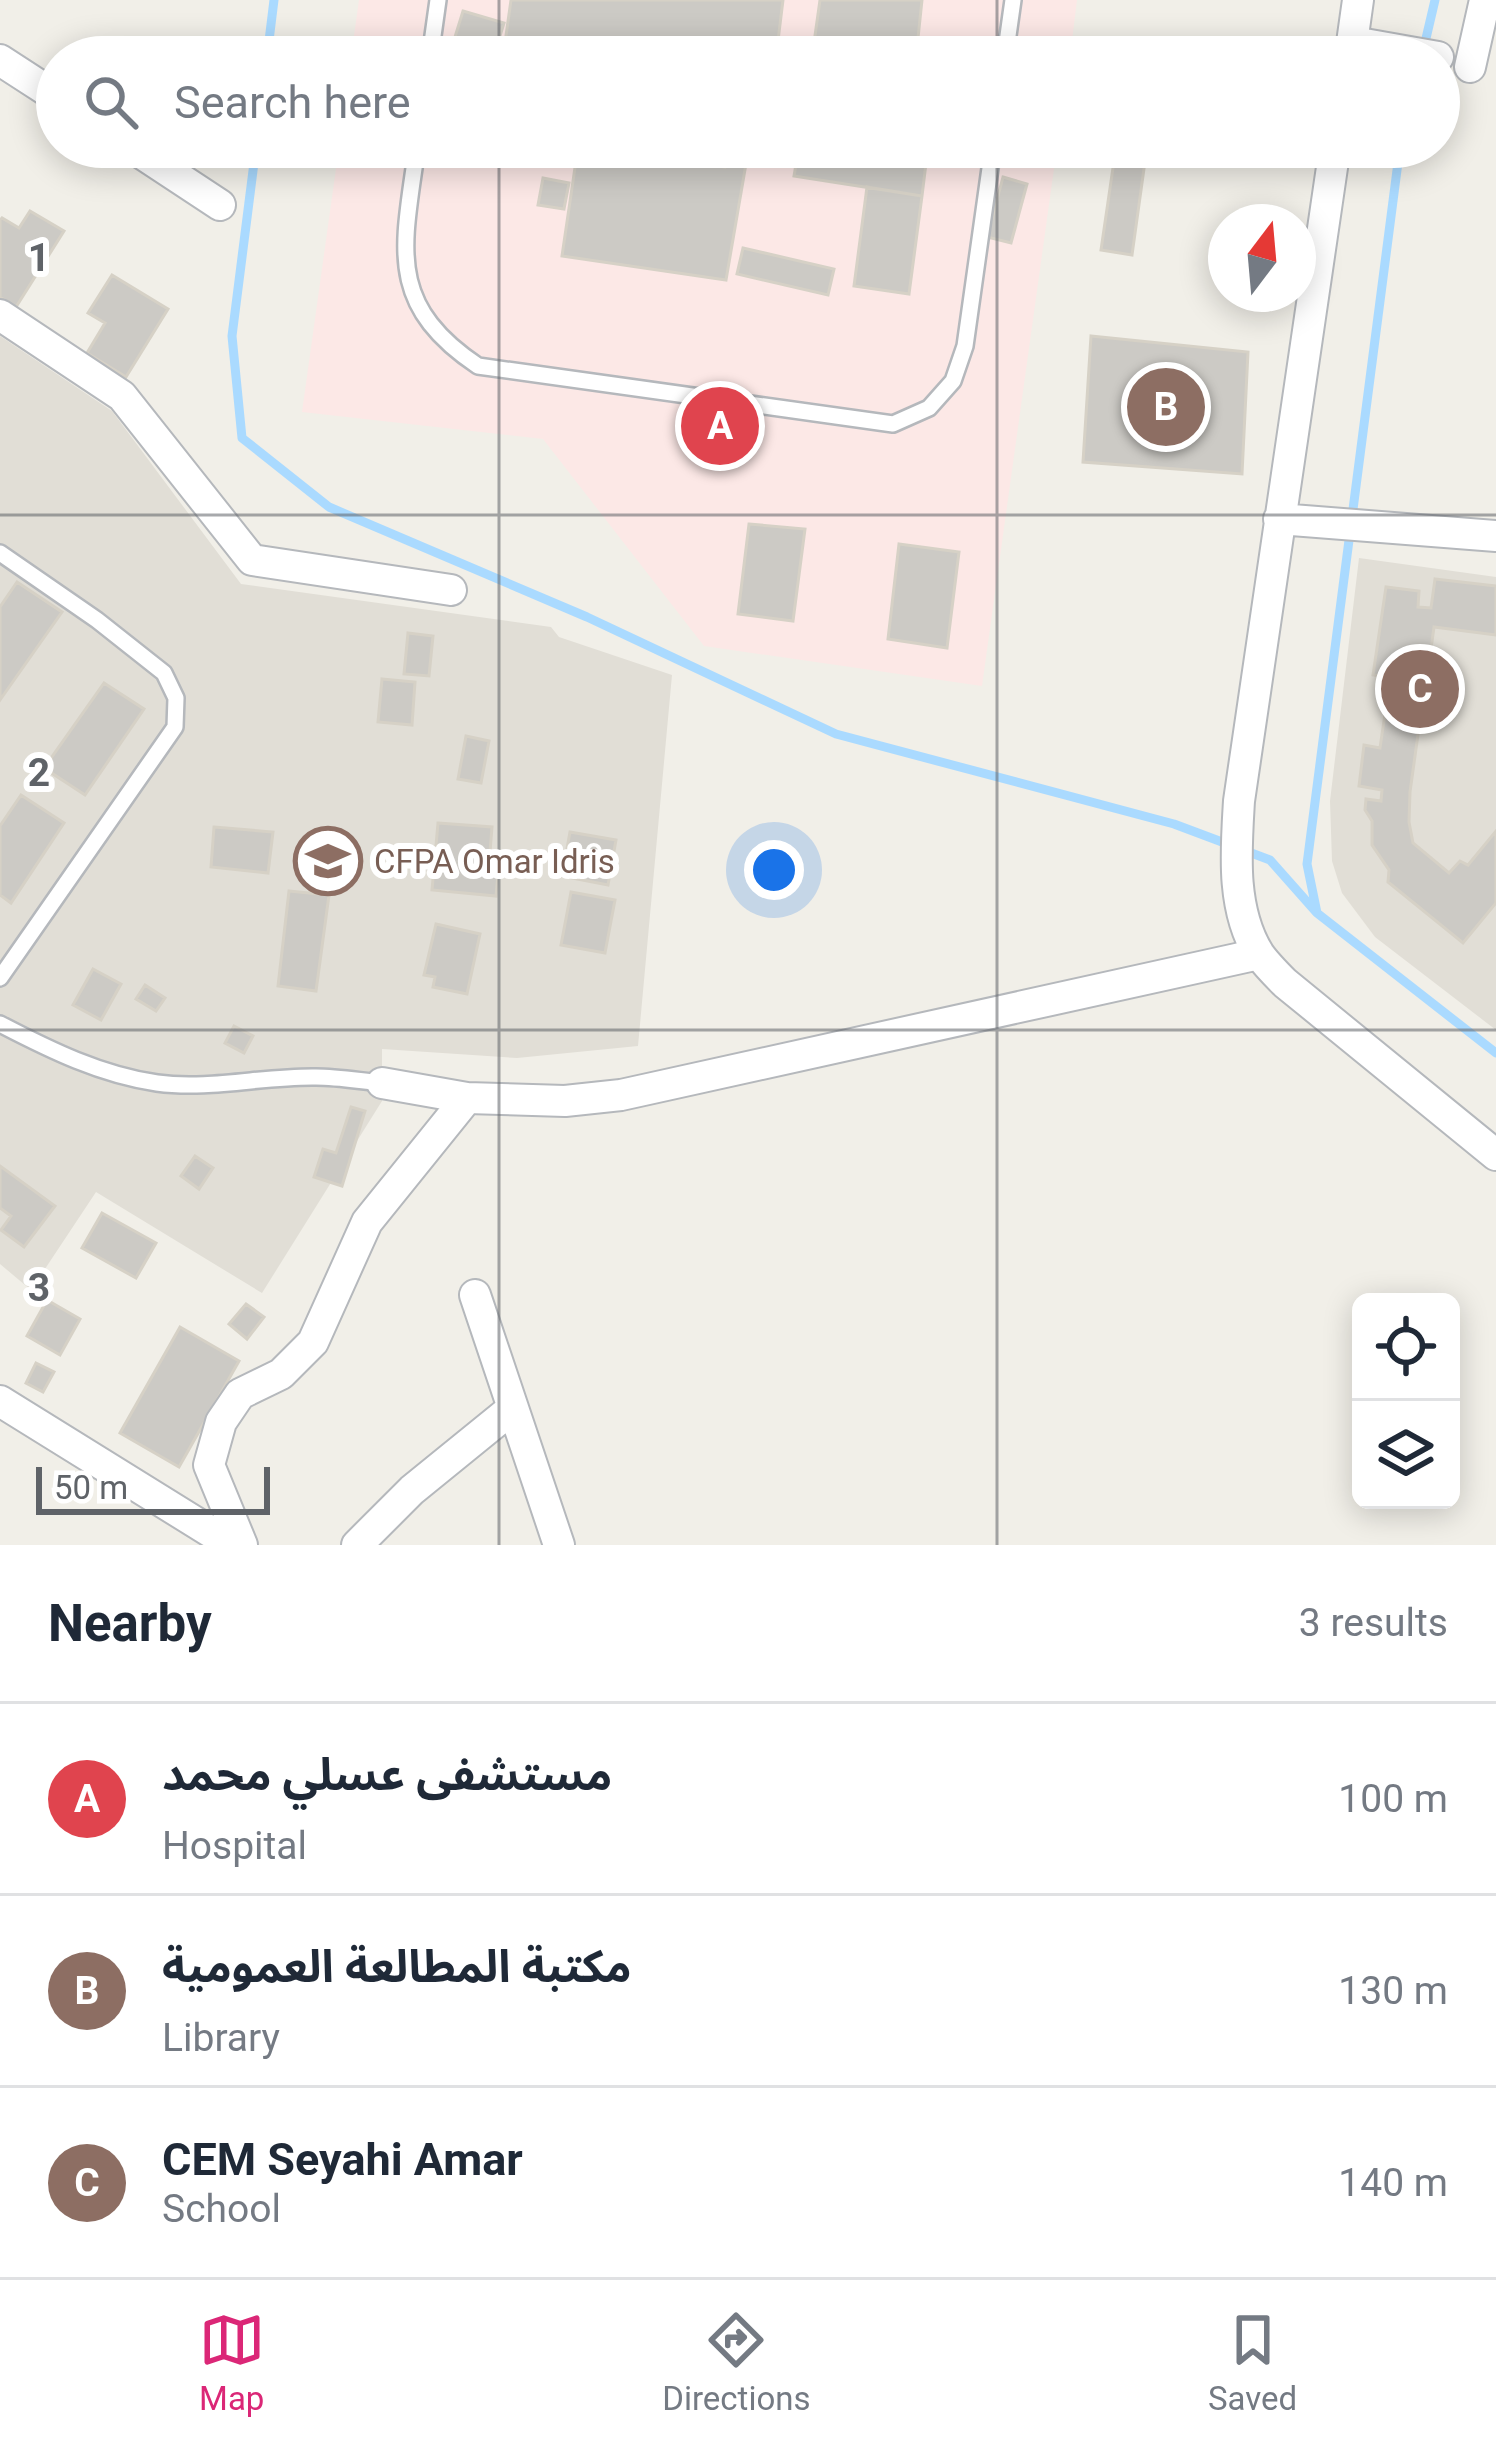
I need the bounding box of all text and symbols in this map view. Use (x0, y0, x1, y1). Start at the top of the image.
search box (36, 36, 1460, 168)
icon: search (78, 69, 144, 135)
text: Search here (174, 76, 411, 129)
north arrow (1208, 204, 1316, 312)
text: 1 (28, 235, 50, 281)
pin: B (1127, 362, 1205, 452)
pin: A (681, 381, 759, 471)
pin: C (1381, 644, 1459, 734)
text: 2 (28, 750, 50, 796)
school or university icon: CFPA Omar Idris (293, 826, 363, 896)
your location (744, 840, 804, 900)
place label: CFPA Omar Idris (374, 842, 615, 881)
text: 3 (28, 1265, 50, 1311)
map controls (1352, 1293, 1460, 1509)
button: locate (1352, 1293, 1460, 1401)
button: layers (1352, 1401, 1460, 1509)
scale bar (36, 1461, 270, 1514)
text: 50 m (54, 1468, 128, 1507)
text: Nearby (48, 1594, 212, 1653)
text: 3 results (1299, 1600, 1448, 1646)
text: مستشفى عسلي محمد (162, 1748, 612, 1801)
text: A (74, 1776, 100, 1822)
text: 100 m (1338, 1776, 1448, 1822)
text: Hospital (162, 1823, 307, 1869)
text: مكتبة المطالعة العمومية (162, 1940, 631, 1993)
text: B (75, 1968, 99, 2014)
text: 130 m (1338, 1968, 1448, 2014)
text: Library (162, 2015, 280, 2061)
text: CEM Seyahi Amar (162, 2133, 523, 2186)
text: C (74, 2160, 100, 2206)
text: 140 m (1338, 2160, 1448, 2206)
text: School (162, 2186, 281, 2232)
tab: Map (199, 2307, 265, 2418)
tab: Directions (662, 2307, 811, 2418)
tab: Saved (1208, 2307, 1297, 2418)

